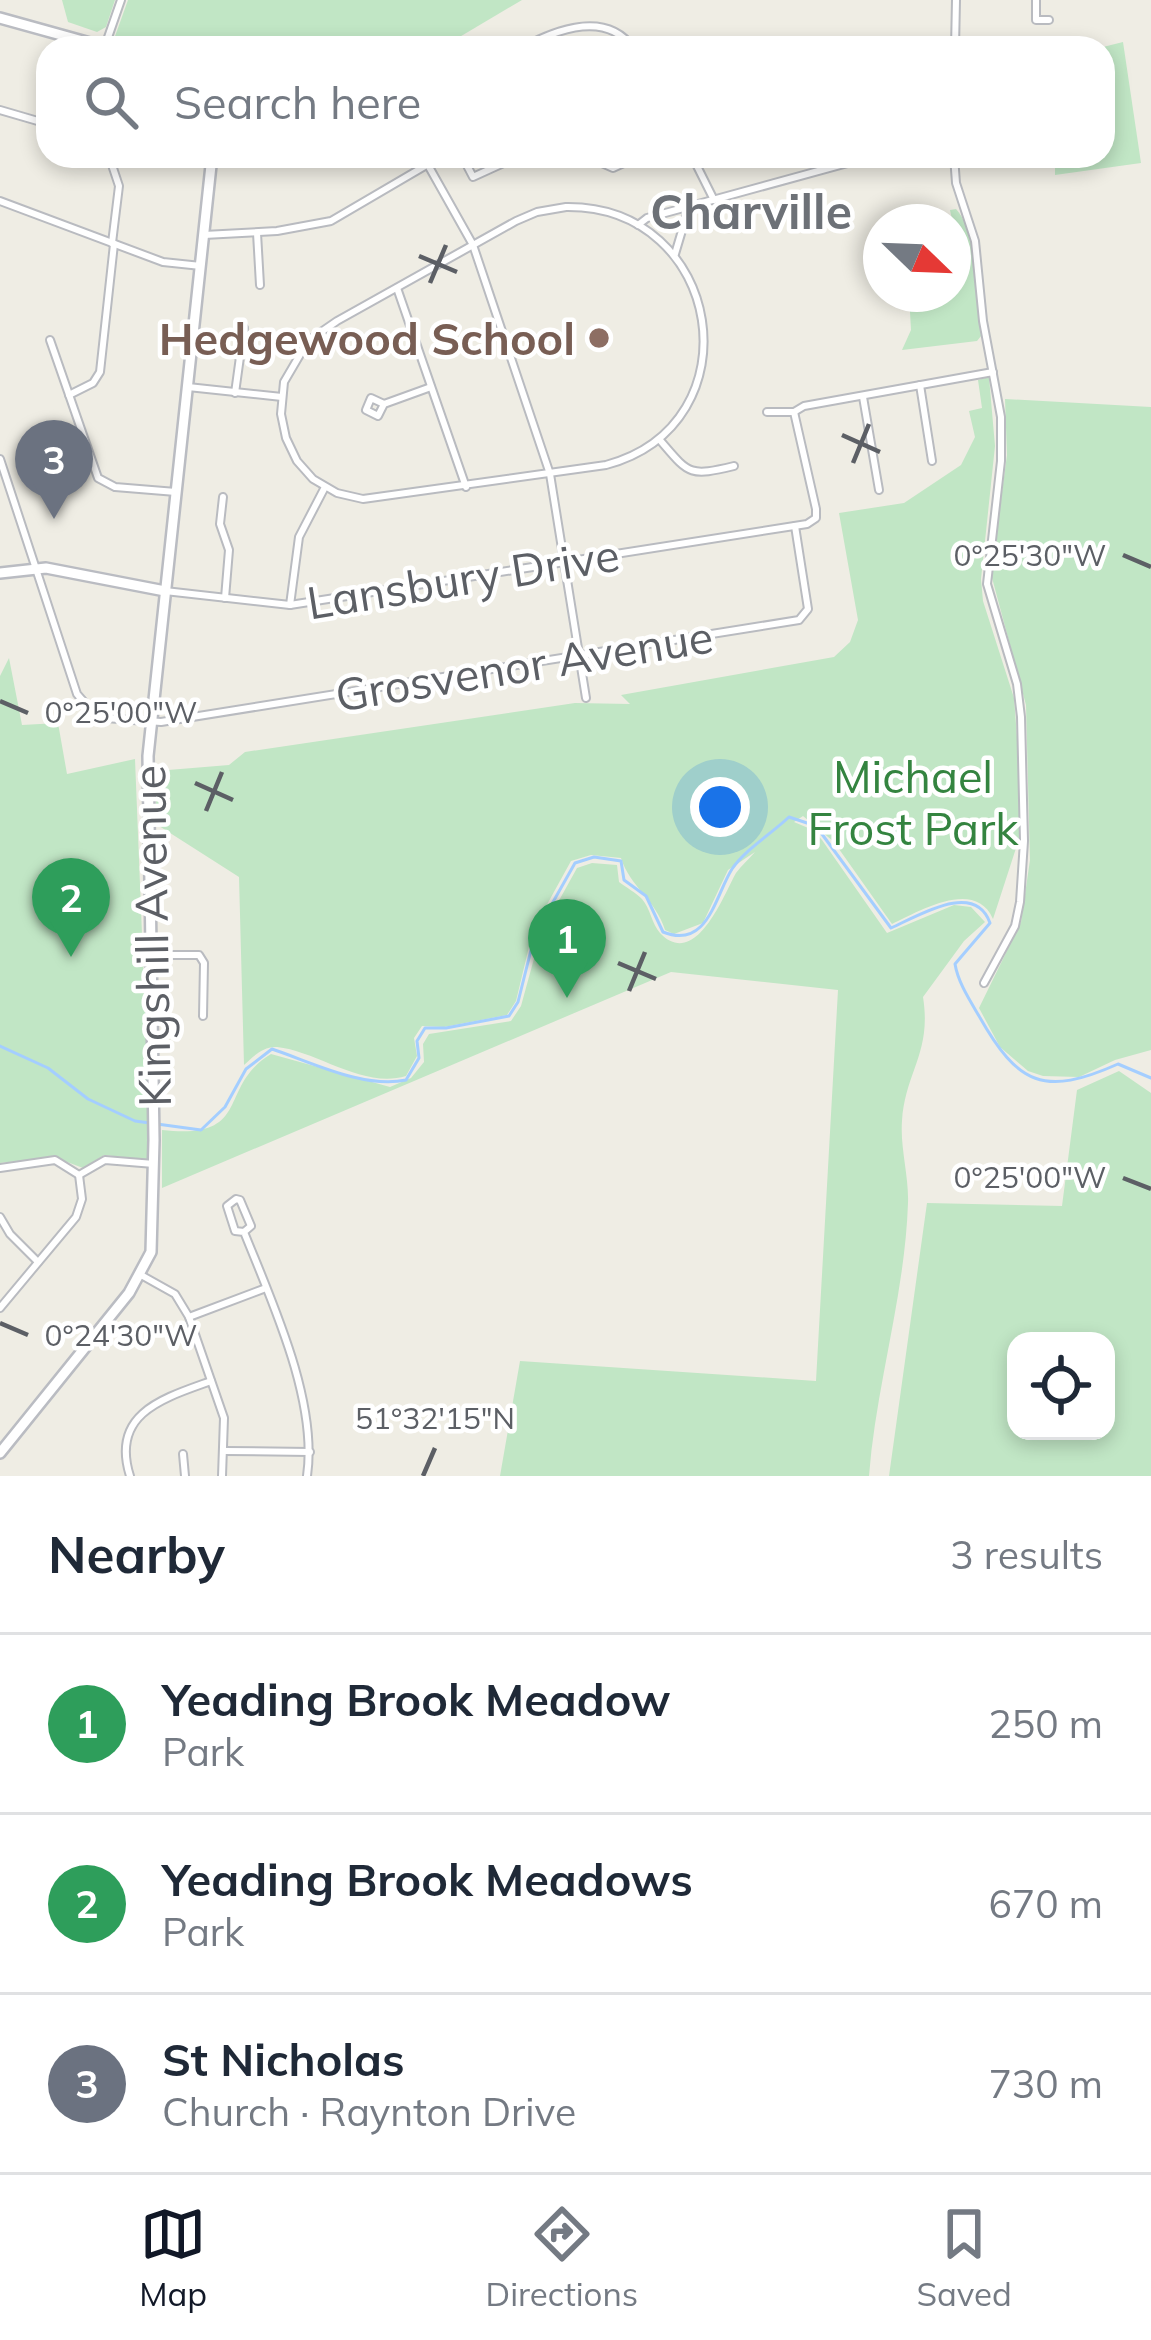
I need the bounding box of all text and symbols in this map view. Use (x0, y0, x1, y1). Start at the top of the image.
search box (36, 36, 1115, 168)
icon: search (78, 69, 144, 135)
text: Search here (174, 74, 421, 130)
district label: Charville (650, 181, 852, 241)
north arrow (863, 204, 971, 312)
place label: Hedgewood School (159, 310, 575, 366)
marker: Hedgewood School (586, 325, 612, 351)
pin: 3 (15, 420, 93, 519)
street label: Lansbury Drive (303, 526, 623, 630)
text: 0°25'30"W (954, 536, 1106, 574)
street label: Grosvenor Avenue (331, 608, 717, 722)
text: 0°25'00"W (45, 693, 197, 731)
park label: Michael Frost Park (808, 748, 1019, 856)
street label: Kingshill Avenue (120, 765, 182, 1107)
your location (690, 777, 750, 837)
pin: 2 (32, 858, 110, 957)
pin: 1 (528, 899, 606, 998)
text: 0°25'00"W (954, 1158, 1106, 1196)
text: 0°24'30"W (45, 1316, 197, 1354)
map controls (1007, 1332, 1115, 1440)
button: locate (1007, 1332, 1115, 1440)
text: 51°32'15"N (355, 1399, 515, 1437)
text: Nearby (48, 1522, 225, 1586)
text: 3 results (950, 1530, 1103, 1579)
text: Yeading Brook Meadow (162, 1671, 671, 1727)
text: 1 (75, 1699, 99, 1748)
text: 250 m (988, 1699, 1103, 1748)
text: Park (162, 1727, 244, 1776)
text: Yeading Brook Meadows (162, 1851, 693, 1907)
text: 2 (75, 1879, 99, 1928)
text: 670 m (988, 1879, 1103, 1928)
text: Park (162, 1907, 244, 1956)
text: St Nicholas (162, 2031, 405, 2087)
text: 3 (75, 2059, 99, 2108)
text: 730 m (988, 2059, 1103, 2108)
text: Church · Raynton Drive (162, 2087, 576, 2136)
tab: Map (139, 2201, 207, 2314)
tab: Directions (486, 2201, 638, 2314)
tab: Saved (917, 2201, 1012, 2314)

